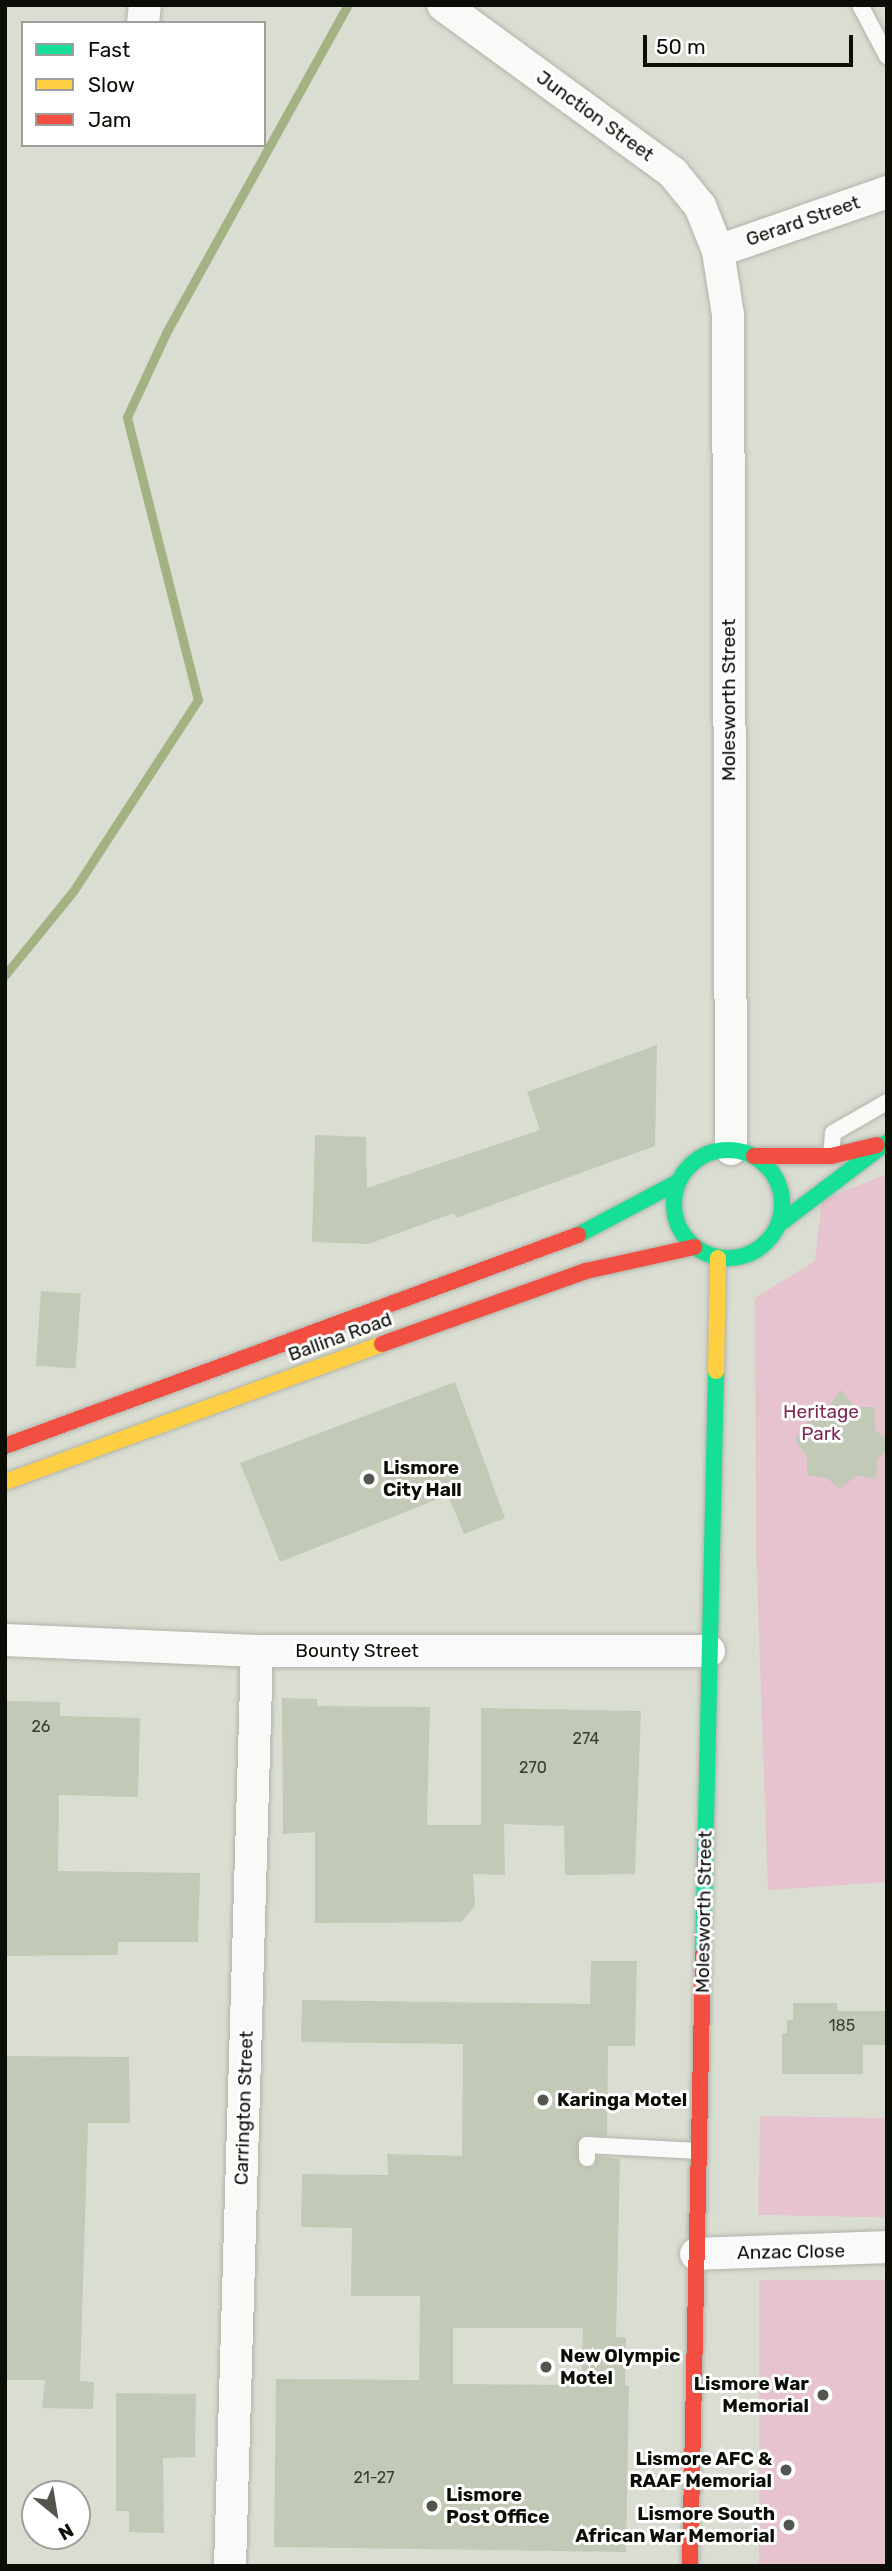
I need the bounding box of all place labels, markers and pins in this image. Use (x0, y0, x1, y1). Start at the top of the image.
place label: Lismore City Hall (383, 1457, 462, 1501)
marker: Lismore City Hall (361, 1471, 377, 1487)
place label: Karinga Motel (557, 2089, 687, 2111)
marker: Karinga Motel (535, 2092, 551, 2108)
place label: New Olympic Motel (560, 2345, 681, 2389)
marker: New Olympic Motel (538, 2359, 554, 2375)
place label: Lismore War Memorial (694, 2373, 809, 2417)
marker: Lismore War Memorial (815, 2387, 831, 2403)
place label: Lismore AFC & RAAF Memorial (629, 2448, 772, 2492)
marker: Lismore AFC & RAAF Memorial (778, 2462, 794, 2478)
place label: Lismore Post Office (446, 2484, 549, 2528)
marker: Lismore Post Office (424, 2498, 440, 2514)
place label: Lismore South African War Memorial (575, 2503, 775, 2547)
marker: Lismore South African War Memorial (781, 2517, 797, 2533)

